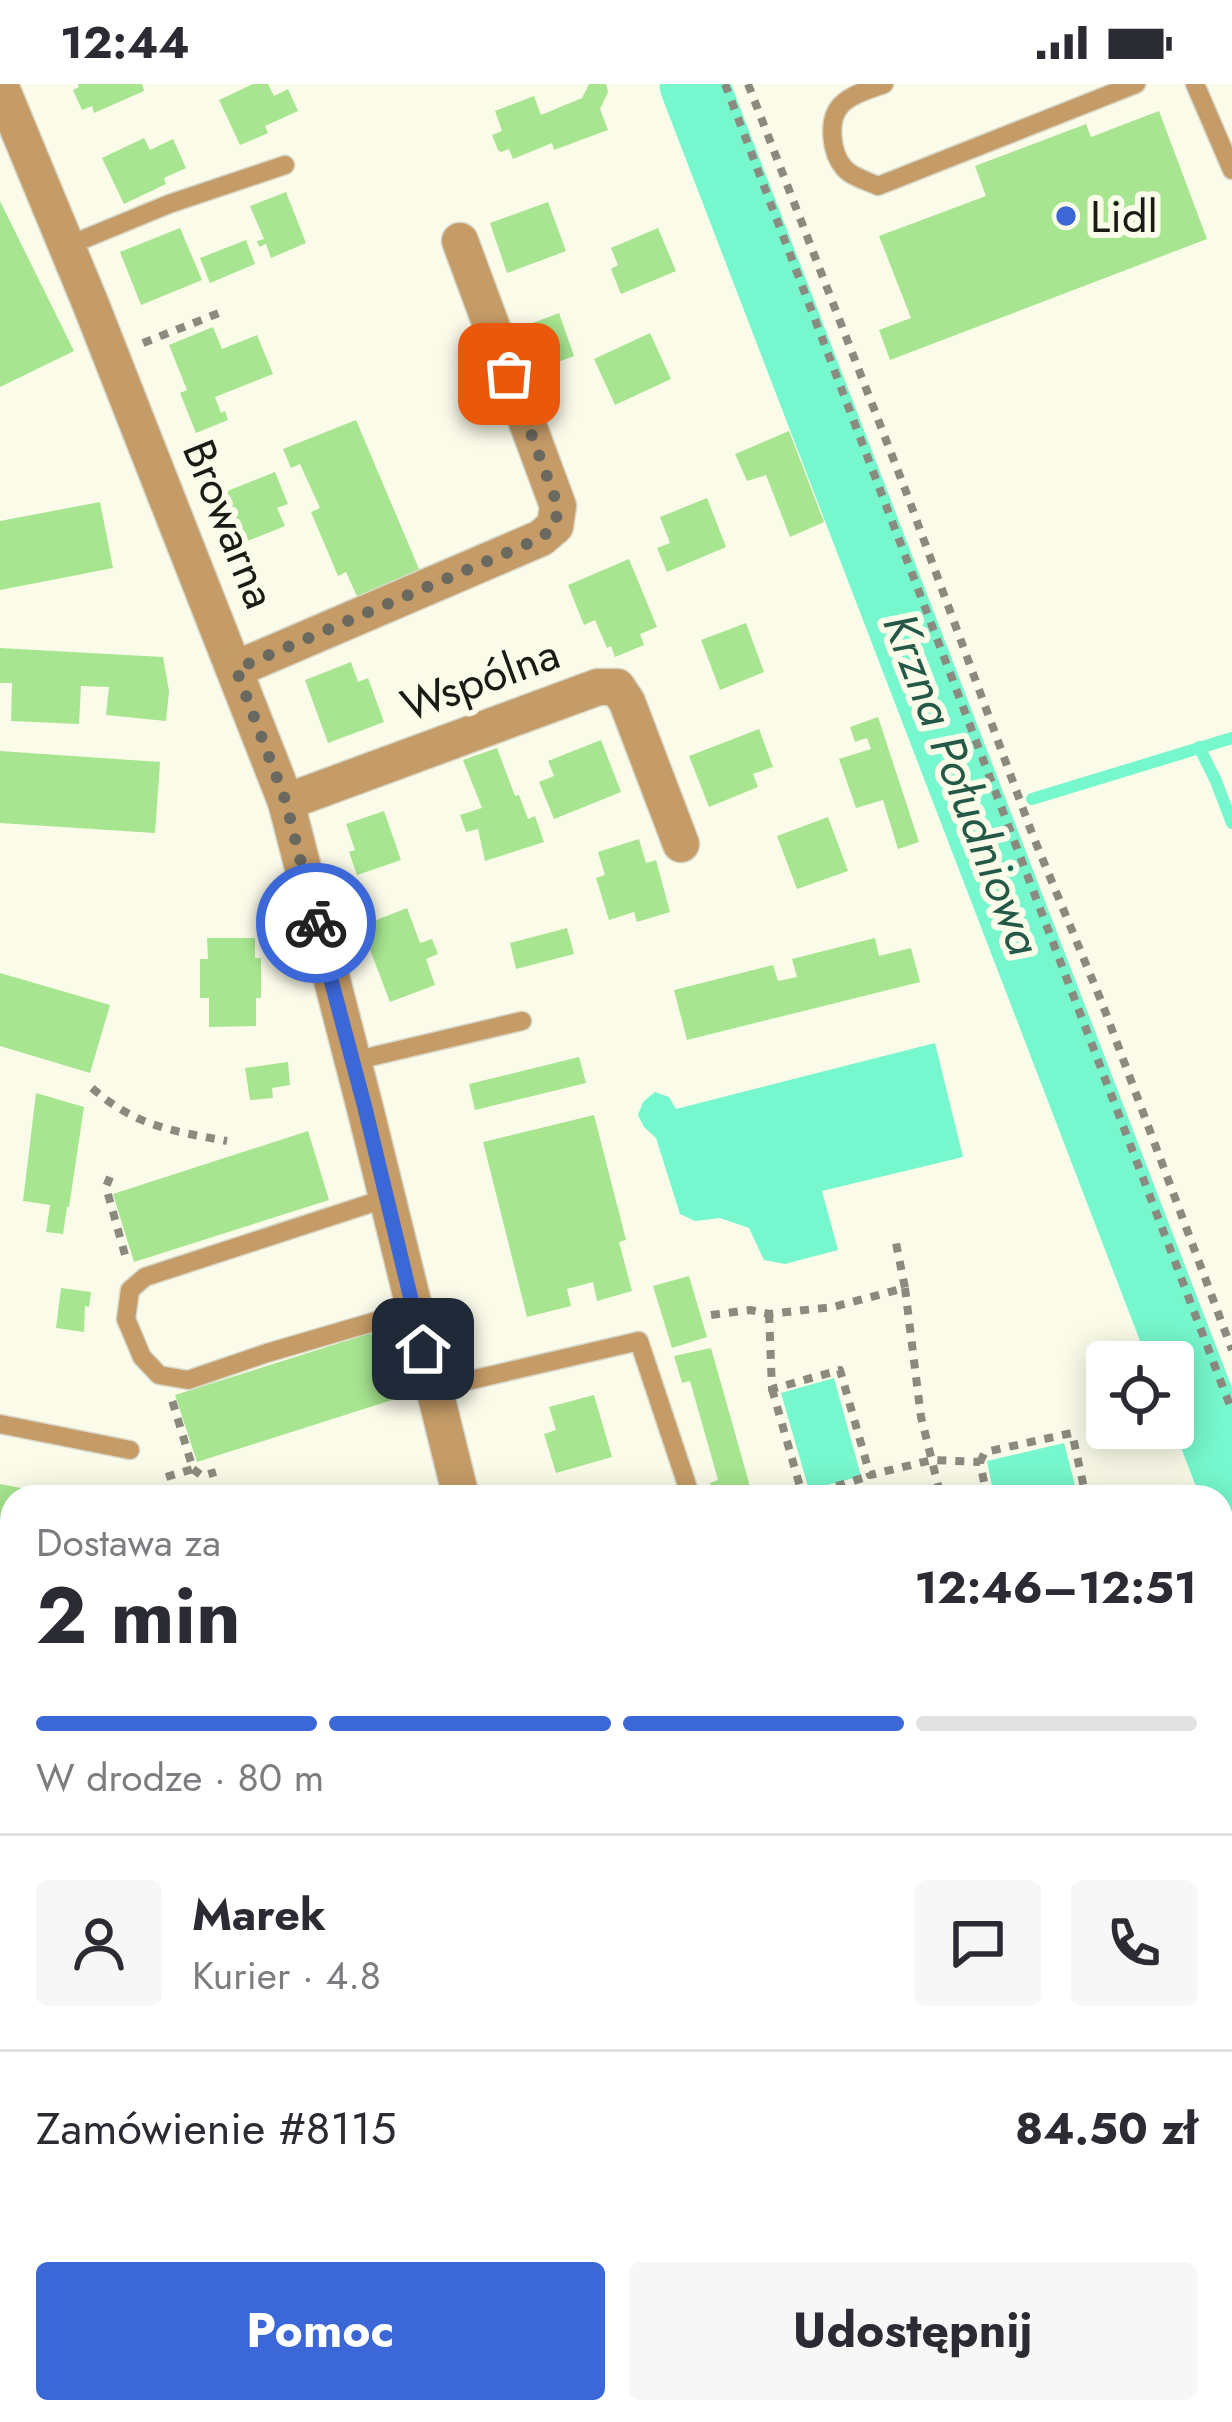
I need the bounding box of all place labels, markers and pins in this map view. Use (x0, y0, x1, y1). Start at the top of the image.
place label: Lidl (1090, 184, 1158, 249)
marker: Lidl (1053, 203, 1079, 229)
pin (458, 323, 560, 425)
pin (372, 1298, 474, 1400)

